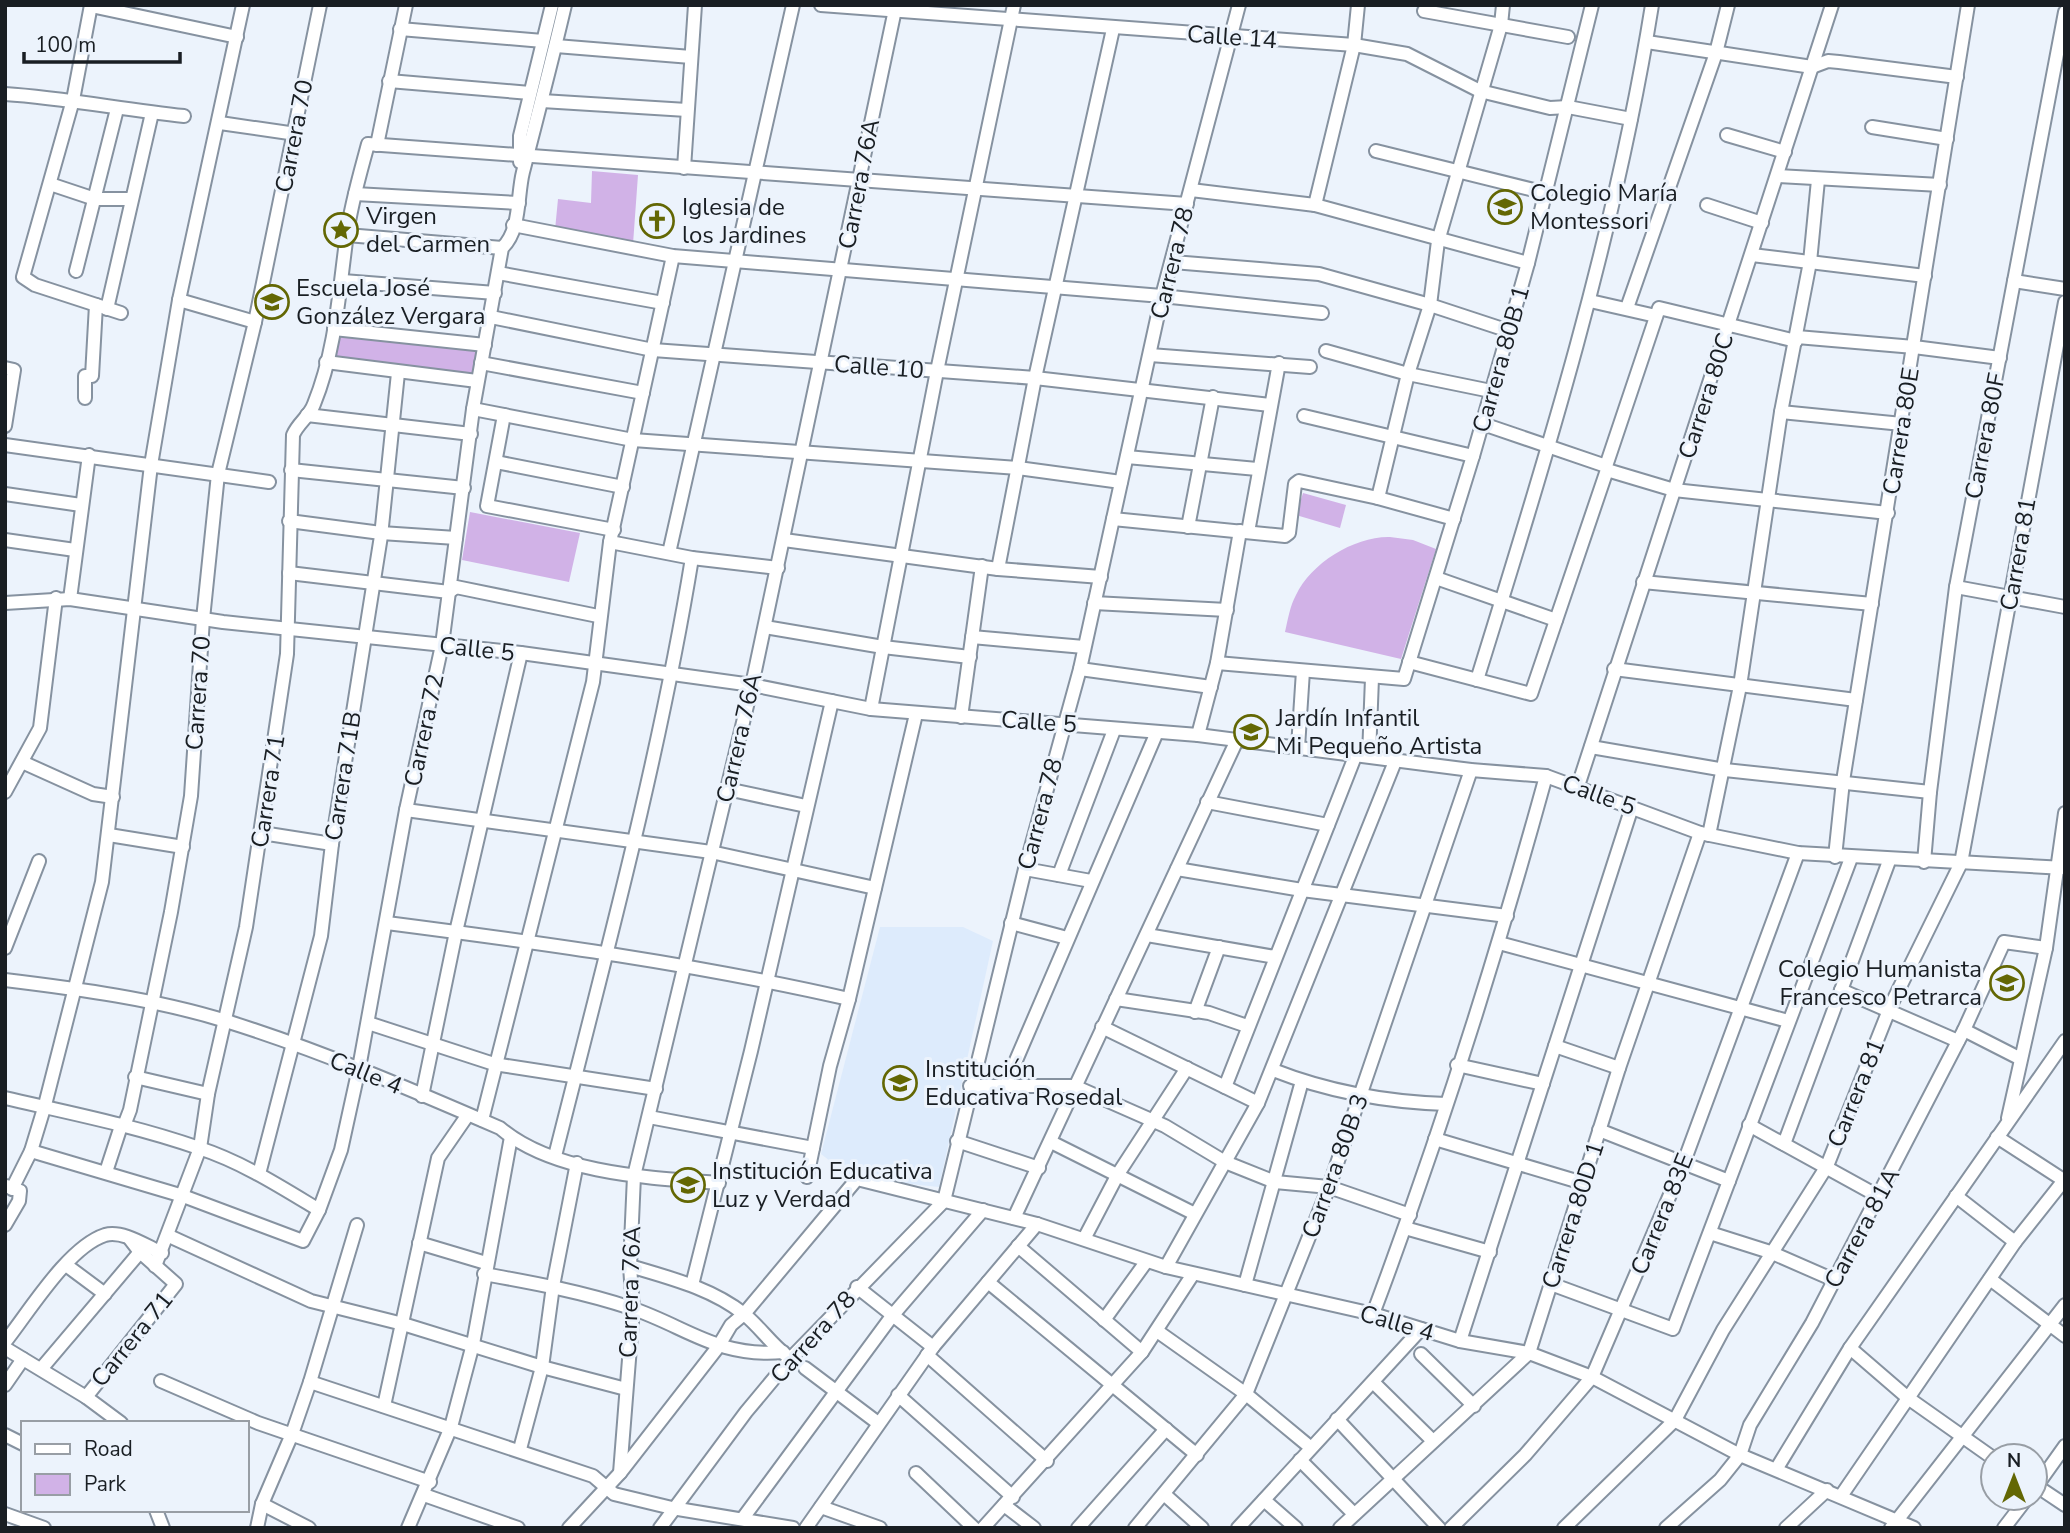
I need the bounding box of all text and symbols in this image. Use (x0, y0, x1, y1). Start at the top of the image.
street label: Calle 14 (1186, 18, 1278, 56)
scale bar (24, 21, 180, 65)
text: 100 m (35, 31, 96, 59)
street label: Carrera 70 (267, 77, 321, 195)
street label: Carrera 76A (831, 116, 887, 252)
place label: Colegio María Montessori (1530, 177, 1678, 237)
school or university icon: Colegio María Montessori (1486, 188, 1524, 226)
place label: Iglesia de los Jardines (682, 191, 806, 251)
place label: Virgen del Carmen (365, 200, 490, 260)
church icon: Iglesia de los Jardines (638, 202, 676, 240)
street label: Carrera 78 (1143, 204, 1201, 322)
place icon: Virgen del Carmen (322, 211, 360, 249)
place label: Escuela José González Vergara (296, 272, 485, 332)
street label: Carrera 80B 1 (1465, 282, 1537, 436)
school or university icon: Escuela José González Vergara (253, 283, 291, 321)
street label: Carrera 80C (1671, 329, 1741, 463)
street label: Calle 10 (833, 348, 925, 386)
street label: Carrera 80E (1875, 365, 1927, 497)
street label: Carrera 80F (1957, 370, 2013, 502)
street label: Carrera 81 (1992, 495, 2044, 613)
street label: Calle 5 (438, 629, 516, 669)
street label: Carrera 70 (178, 635, 218, 751)
street label: Carrera 76A (709, 670, 770, 806)
street label: Carrera 72 (396, 671, 452, 789)
place label: Jardín Infantil Mi Pequeño Artista (1275, 702, 1482, 762)
street label: Calle 5 (1000, 703, 1078, 741)
street label: Carrera 71B (317, 709, 369, 843)
school or university icon: Jardín Infantil Mi Pequeño Artista (1232, 713, 1270, 751)
street label: Carrera 71 (243, 732, 293, 850)
street label: Carrera 78 (1010, 755, 1070, 873)
street label: Calle 5 (1558, 767, 1640, 823)
place label: Colegio Humanista Francesco Petrarca (1778, 953, 1982, 1013)
school or university icon: Colegio Humanista Francesco Petrarca (1988, 964, 2026, 1002)
street label: Carrera 81 (1820, 1034, 1892, 1152)
street label: Calle 4 (325, 1044, 407, 1102)
place label: Institución Educativa Rosedal (925, 1053, 1122, 1113)
school or university icon: Institución Educativa Rosedal (881, 1064, 919, 1102)
street label: Carrera 80B 3 (1294, 1089, 1376, 1243)
street label: Carrera 80D 1 (1534, 1137, 1612, 1293)
street label: Carrera 83E (1623, 1148, 1701, 1280)
place label: Institución Educativa Luz y Verdad (712, 1155, 933, 1215)
street label: Carrera 81A (1817, 1162, 1907, 1294)
school or university icon: Institución Educativa Luz y Verdad (669, 1166, 707, 1204)
street label: Carrera 76A (612, 1225, 648, 1358)
street label: Carrera 71 (84, 1284, 180, 1394)
street label: Carrera 78 (763, 1284, 863, 1390)
street label: Calle 4 (1356, 1297, 1438, 1349)
legend (21, 1421, 248, 1512)
text: Road (84, 1435, 133, 1463)
north arrow (1979, 1442, 2049, 1512)
text: N (2007, 1448, 2021, 1474)
text: Park (84, 1470, 126, 1498)

